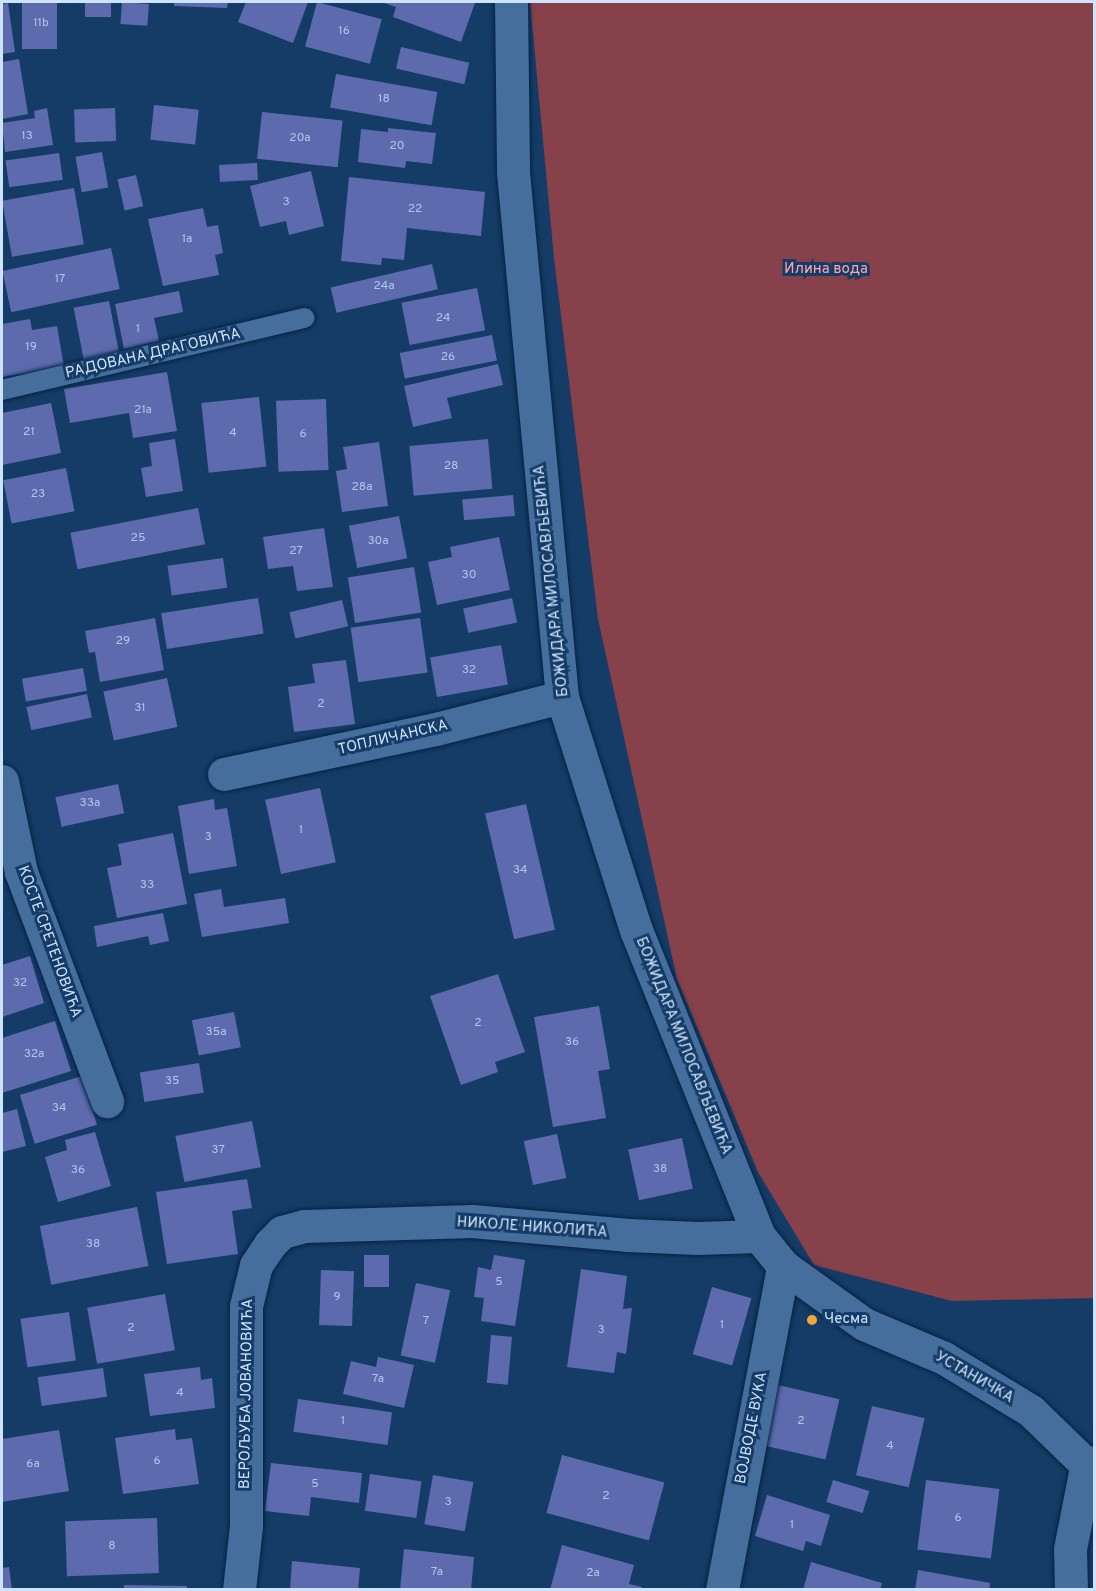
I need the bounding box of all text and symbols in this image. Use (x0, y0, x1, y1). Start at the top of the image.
house number: 11b (33, 17, 49, 31)
house number: 16 (338, 25, 350, 39)
house number: 18 (378, 93, 390, 107)
house number: 13 (21, 130, 33, 144)
house number: 20a (289, 132, 311, 146)
house number: 20 (389, 140, 405, 154)
house number: 3 (282, 196, 290, 210)
house number: 22 (408, 203, 422, 217)
house number: 1a (182, 233, 192, 247)
park label: Илина вода (784, 261, 868, 279)
house number: 17 (55, 273, 65, 287)
house number: 24a (374, 280, 394, 294)
house number: 24 (436, 312, 450, 326)
house number: 1 (136, 323, 140, 337)
street label: РАДОВАНА ДРАГОВИЋА (63, 325, 243, 383)
house number: 19 (25, 341, 37, 355)
house number: 26 (441, 351, 455, 365)
house number: 21a (134, 404, 152, 418)
house number: 21 (23, 426, 35, 440)
house number: 4 (229, 427, 237, 441)
house number: 6 (299, 428, 307, 442)
house number: 28 (444, 460, 458, 474)
street label: БОЖИДАРА МИЛОСАВЉЕВИЋА (531, 464, 573, 698)
house number: 28a (351, 481, 373, 495)
house number: 23 (31, 488, 45, 502)
house number: 25 (131, 532, 145, 546)
house number: 30a (367, 535, 389, 549)
house number: 27 (289, 545, 303, 559)
house number: 30 (462, 569, 476, 583)
house number: 29 (116, 635, 130, 649)
house number: 32 (462, 664, 476, 678)
house number: 2 (317, 698, 325, 712)
house number: 31 (134, 702, 146, 716)
street label: ТОПЛИЧАНСКА (336, 717, 450, 759)
house number: 33a (80, 797, 100, 811)
house number: 1 (299, 824, 303, 838)
house number: 3 (204, 831, 212, 845)
street label: КОСТЕ СРЕТЕНОВИЋА (13, 863, 85, 1021)
house number: 34 (513, 864, 527, 878)
house number: 33 (140, 879, 154, 893)
street label: БОЖИДАРА МИЛОСАВЉЕВИЋА (631, 934, 735, 1158)
house number: 32 (13, 977, 27, 991)
house number: 2 (474, 1017, 482, 1031)
house number: 35a (206, 1026, 226, 1040)
house number: 36 (565, 1036, 579, 1050)
house number: 32a (24, 1048, 44, 1062)
house number: 35 (165, 1075, 179, 1089)
house number: 34 (52, 1102, 66, 1116)
house number: 37 (211, 1144, 225, 1158)
house number: 38 (653, 1163, 667, 1177)
house number: 36 (71, 1164, 85, 1178)
street label: НИКОЛЕ НИКОЛИЋА (456, 1214, 608, 1242)
house number: 38 (86, 1238, 100, 1252)
house number: 5 (495, 1276, 503, 1290)
house number: 9 (333, 1291, 341, 1305)
street label: ВЕРОЉУБА ЈОВАНОВИЋА (236, 1298, 258, 1490)
place label: Чесма (824, 1311, 868, 1329)
marker: Чесма (805, 1313, 819, 1327)
house number: 7 (423, 1315, 429, 1329)
house number: 1 (720, 1319, 724, 1333)
house number: 2 (127, 1322, 135, 1336)
house number: 3 (597, 1324, 605, 1338)
street label: УСТАНИЧКА (932, 1348, 1016, 1408)
street label: ВОЈВОДЕ ВУКА (732, 1370, 772, 1486)
house number: 7a (372, 1373, 384, 1387)
house number: 4 (176, 1387, 184, 1401)
house number: 1 (341, 1415, 345, 1429)
house number: 2 (797, 1415, 805, 1429)
house number: 4 (886, 1440, 894, 1454)
house number: 6 (153, 1455, 161, 1469)
house number: 6a (26, 1458, 40, 1472)
house number: 5 (311, 1478, 319, 1492)
house number: 2 (602, 1490, 610, 1504)
house number: 3 (444, 1496, 452, 1510)
house number: 6 (954, 1512, 962, 1526)
house number: 1 (790, 1519, 794, 1533)
house number: 8 (108, 1540, 116, 1554)
house number: 7a (431, 1566, 443, 1580)
house number: 2a (586, 1567, 600, 1581)

